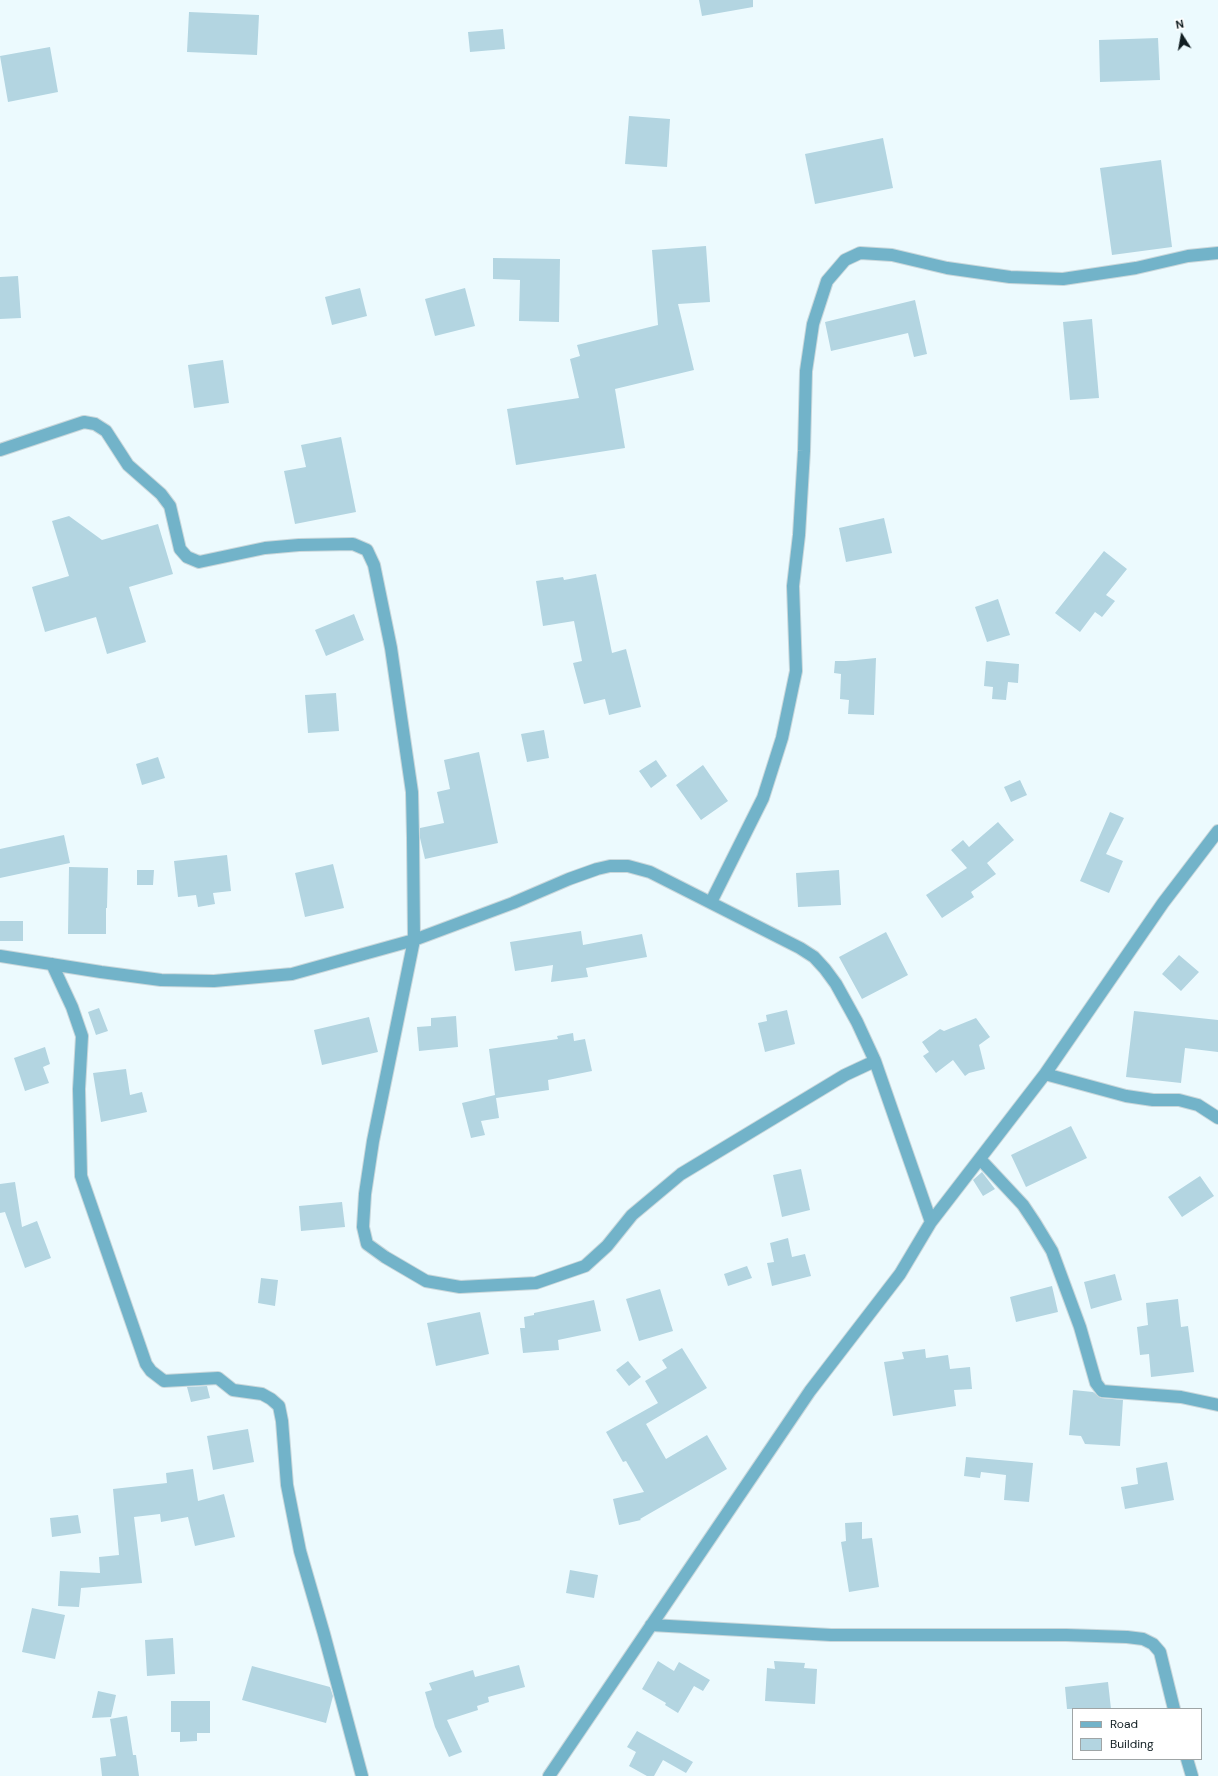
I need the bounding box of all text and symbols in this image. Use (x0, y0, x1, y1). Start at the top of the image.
north arrow (1162, 16, 1202, 56)
text: N (1174, 17, 1185, 32)
legend (1072, 1708, 1202, 1760)
text: Road (1110, 1716, 1138, 1732)
text: Building (1110, 1736, 1154, 1752)

